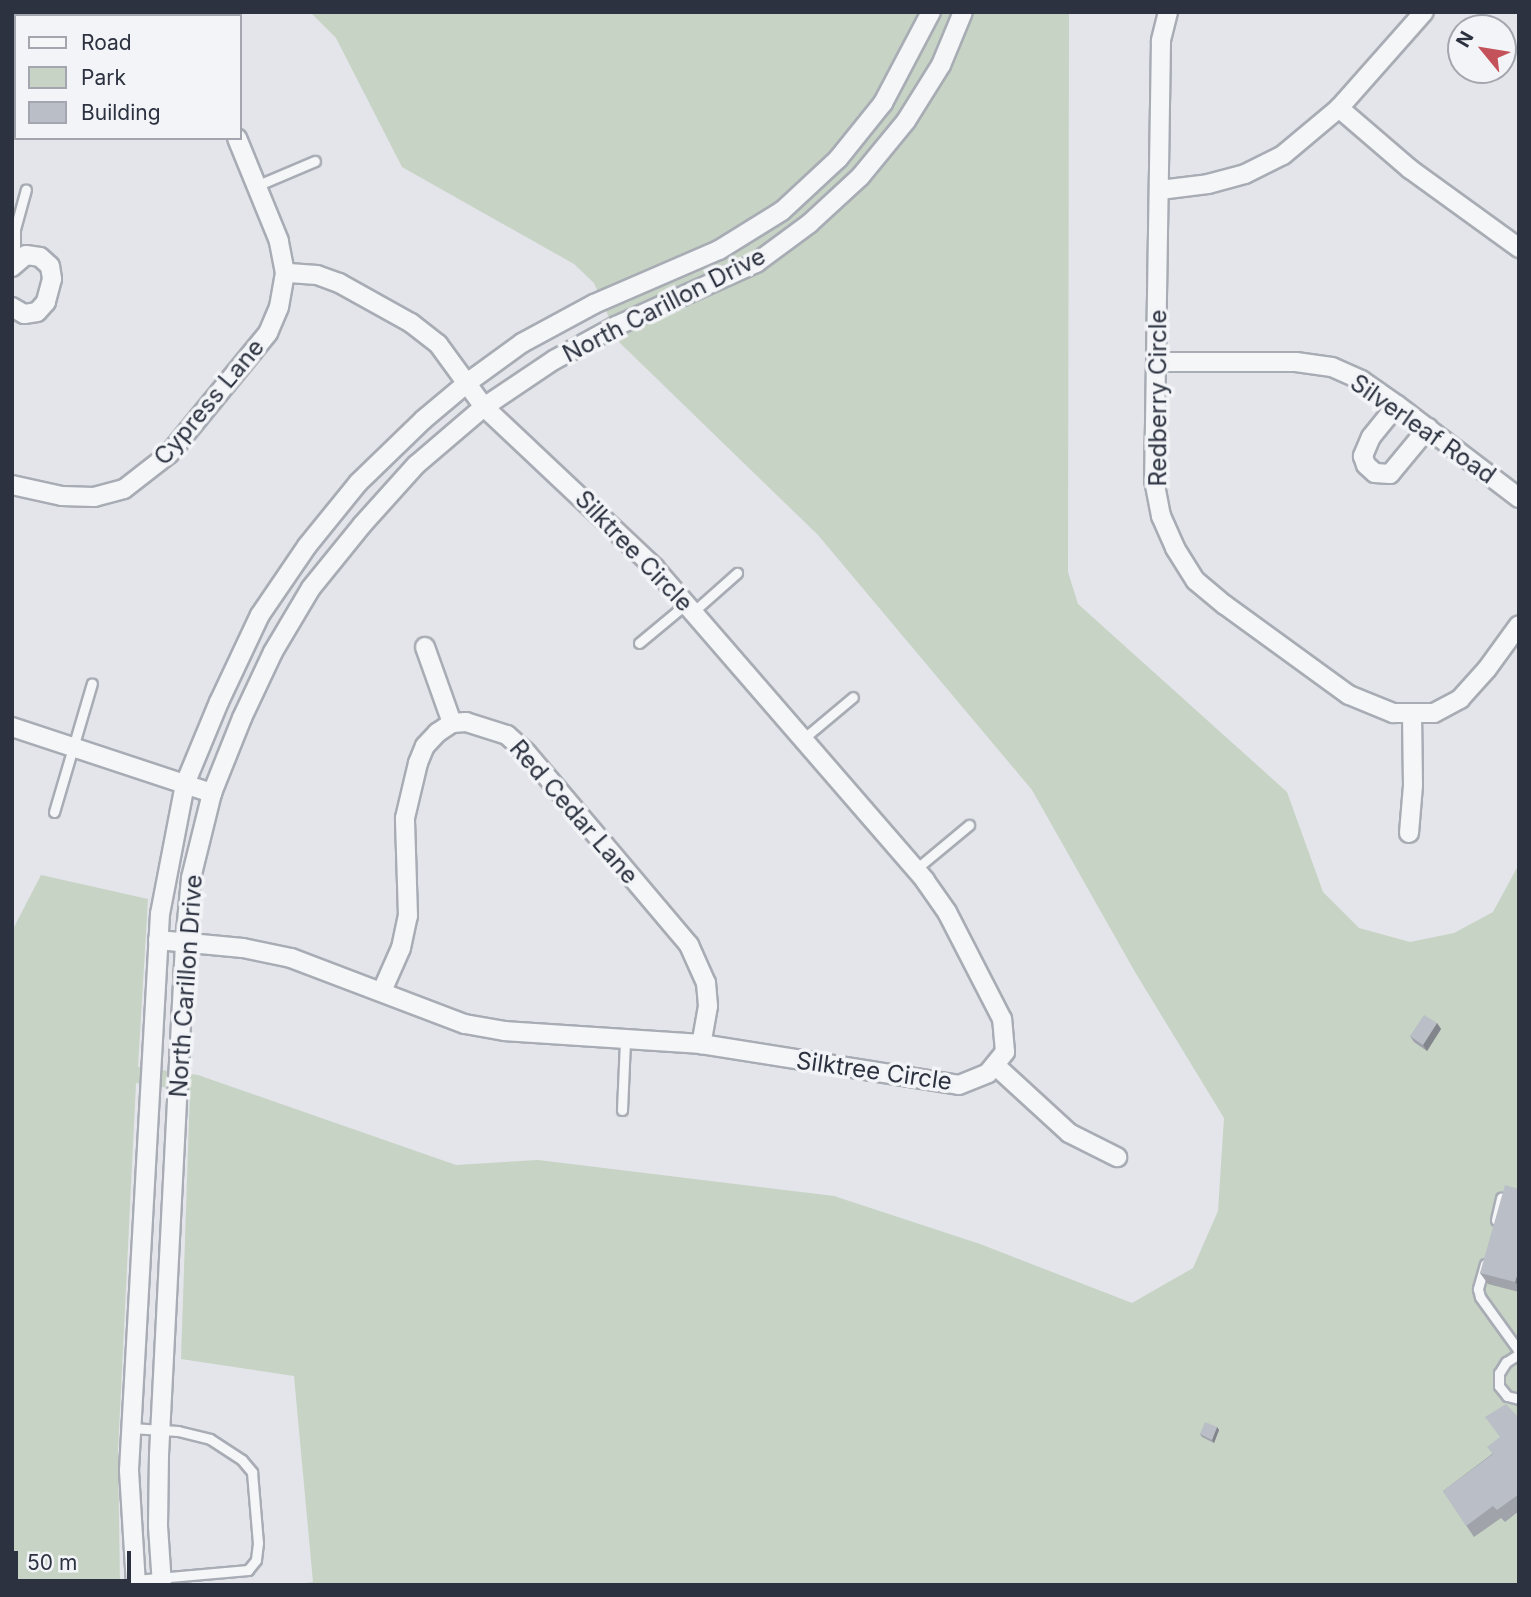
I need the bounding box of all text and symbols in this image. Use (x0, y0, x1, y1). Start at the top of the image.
legend (14, 14, 242, 140)
north arrow (1447, 14, 1517, 84)
text: N (1452, 27, 1479, 51)
text: Road (81, 30, 132, 55)
text: Park (81, 65, 126, 90)
text: Building (81, 100, 161, 125)
street label: North Carillon Drive (558, 241, 770, 369)
street label: Redberry Circle (1144, 309, 1172, 487)
street label: Cypress Lane (148, 333, 270, 471)
street label: Silverleaf Road (1345, 368, 1501, 490)
street label: Silktree Circle (569, 485, 699, 617)
street label: Red Cedar Lane (504, 734, 644, 890)
street label: North Carillon Drive (164, 874, 208, 1098)
street label: Silktree Circle (794, 1046, 954, 1096)
scale bar (18, 1538, 135, 1582)
text: 50 m (27, 1550, 77, 1575)

